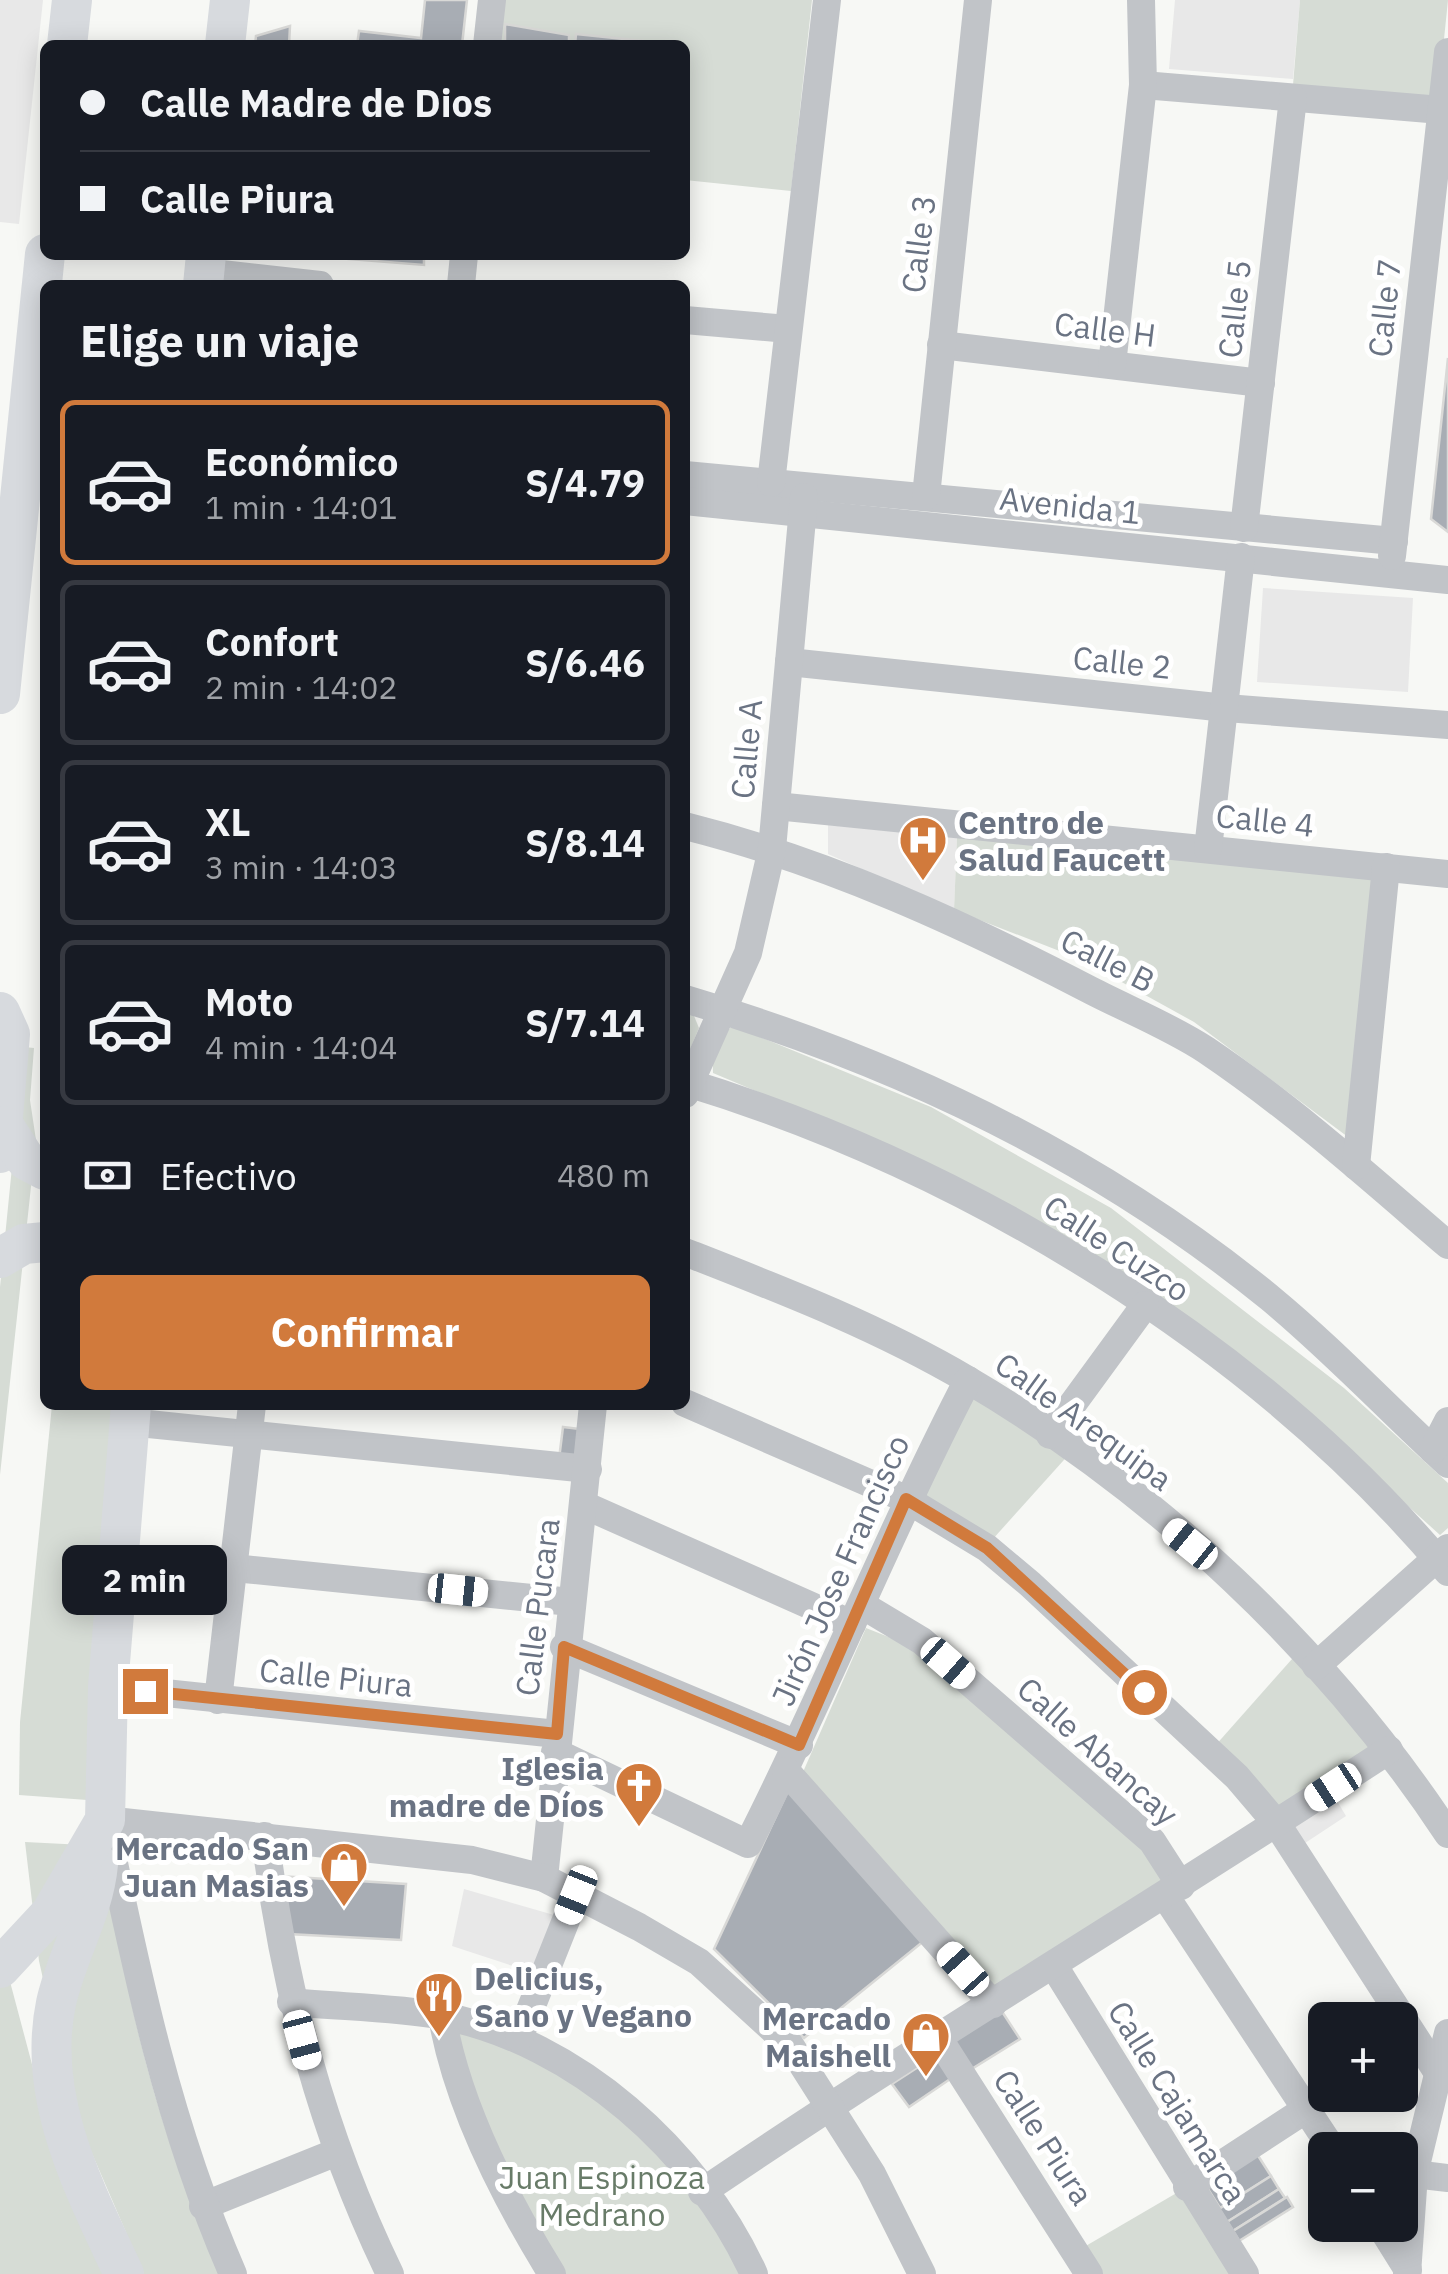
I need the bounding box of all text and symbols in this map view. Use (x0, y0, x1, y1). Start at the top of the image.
text: Calle Madre de Dios (140, 78, 492, 127)
text: Calle Piura (140, 174, 334, 223)
street label: Calle 3 (891, 193, 945, 295)
street label: Calle 7 (1358, 257, 1410, 359)
street label: Calle 5 (1208, 258, 1260, 360)
street label: Calle H (1052, 302, 1158, 356)
text: Elige un viaje (80, 311, 359, 369)
text: Económico (205, 437, 398, 486)
icon: car (85, 438, 175, 528)
text: S/4.79 (525, 458, 645, 507)
street label: Avenida 1 (997, 477, 1143, 533)
text: 1 min · 14:01 (205, 486, 398, 528)
text: Confort (205, 617, 339, 666)
icon: car (85, 618, 175, 708)
street label: Calle 2 (1071, 636, 1173, 688)
text: S/6.46 (525, 638, 645, 687)
text: 2 min · 14:02 (205, 666, 398, 708)
street label: Calle A (721, 697, 771, 801)
street label: Calle 4 (1214, 794, 1316, 846)
text: XL (205, 797, 251, 846)
icon: car (85, 798, 175, 888)
place label: Centro de Salud Faucett (958, 801, 1165, 880)
hospital icon: Centro de Salud Faucett (897, 814, 949, 882)
text: S/8.14 (525, 818, 645, 867)
text: 3 min · 14:03 (205, 846, 398, 888)
street label: Calle B (1054, 919, 1162, 1001)
text: Moto (205, 977, 293, 1026)
icon: car (85, 978, 175, 1068)
text: S/7.14 (525, 998, 645, 1047)
text: 4 min · 14:04 (205, 1026, 398, 1068)
icon: cash (80, 1148, 135, 1203)
text: Efectivo (160, 1151, 297, 1200)
text: 480 m (557, 1154, 650, 1196)
street label: Calle Cuzco (1036, 1185, 1198, 1311)
button: Confirmar (80, 1275, 650, 1390)
street label: Calle Arequipa (987, 1342, 1181, 1500)
street label: Jirón Jose Francisco (761, 1428, 919, 1712)
car (1157, 1513, 1223, 1575)
street label: Calle Pucara (505, 1516, 569, 1698)
callout: 2 min (62, 1546, 228, 1616)
text: 2 min (103, 1559, 186, 1601)
car (427, 1572, 489, 1608)
car (916, 1632, 980, 1694)
street label: Calle Piura (257, 1648, 415, 1706)
street label: Calle Abancay (1009, 1668, 1187, 1834)
route end (123, 1669, 168, 1714)
route start (1122, 1670, 1167, 1715)
place label: Iglesia madre de Díos (389, 1747, 604, 1826)
car (1300, 1758, 1366, 1816)
church icon: Iglesia madre de Díos (613, 1760, 665, 1828)
place label: Mercado San Juan Masias (115, 1827, 309, 1906)
shop icon: Mercado San Juan Masias (318, 1840, 370, 1908)
car (551, 1862, 601, 1928)
car (932, 1937, 994, 2001)
place label: Delicius, Sano y Vegano (474, 1957, 692, 2036)
restaurant icon: Delicius, Sano y Vegano (413, 1970, 465, 2038)
street label: Calle Cajamarca (1099, 1993, 1257, 2211)
place label: Mercado Maishell (762, 1997, 891, 2076)
map controls (1308, 2002, 1418, 2242)
button: + (1308, 2002, 1418, 2112)
car (280, 2007, 324, 2073)
shop icon: Mercado Maishell (900, 2010, 952, 2078)
street label: Calle Piura (985, 2061, 1103, 2213)
button: − (1308, 2132, 1418, 2242)
park label: Juan Espinoza Medrano (499, 2156, 705, 2235)

